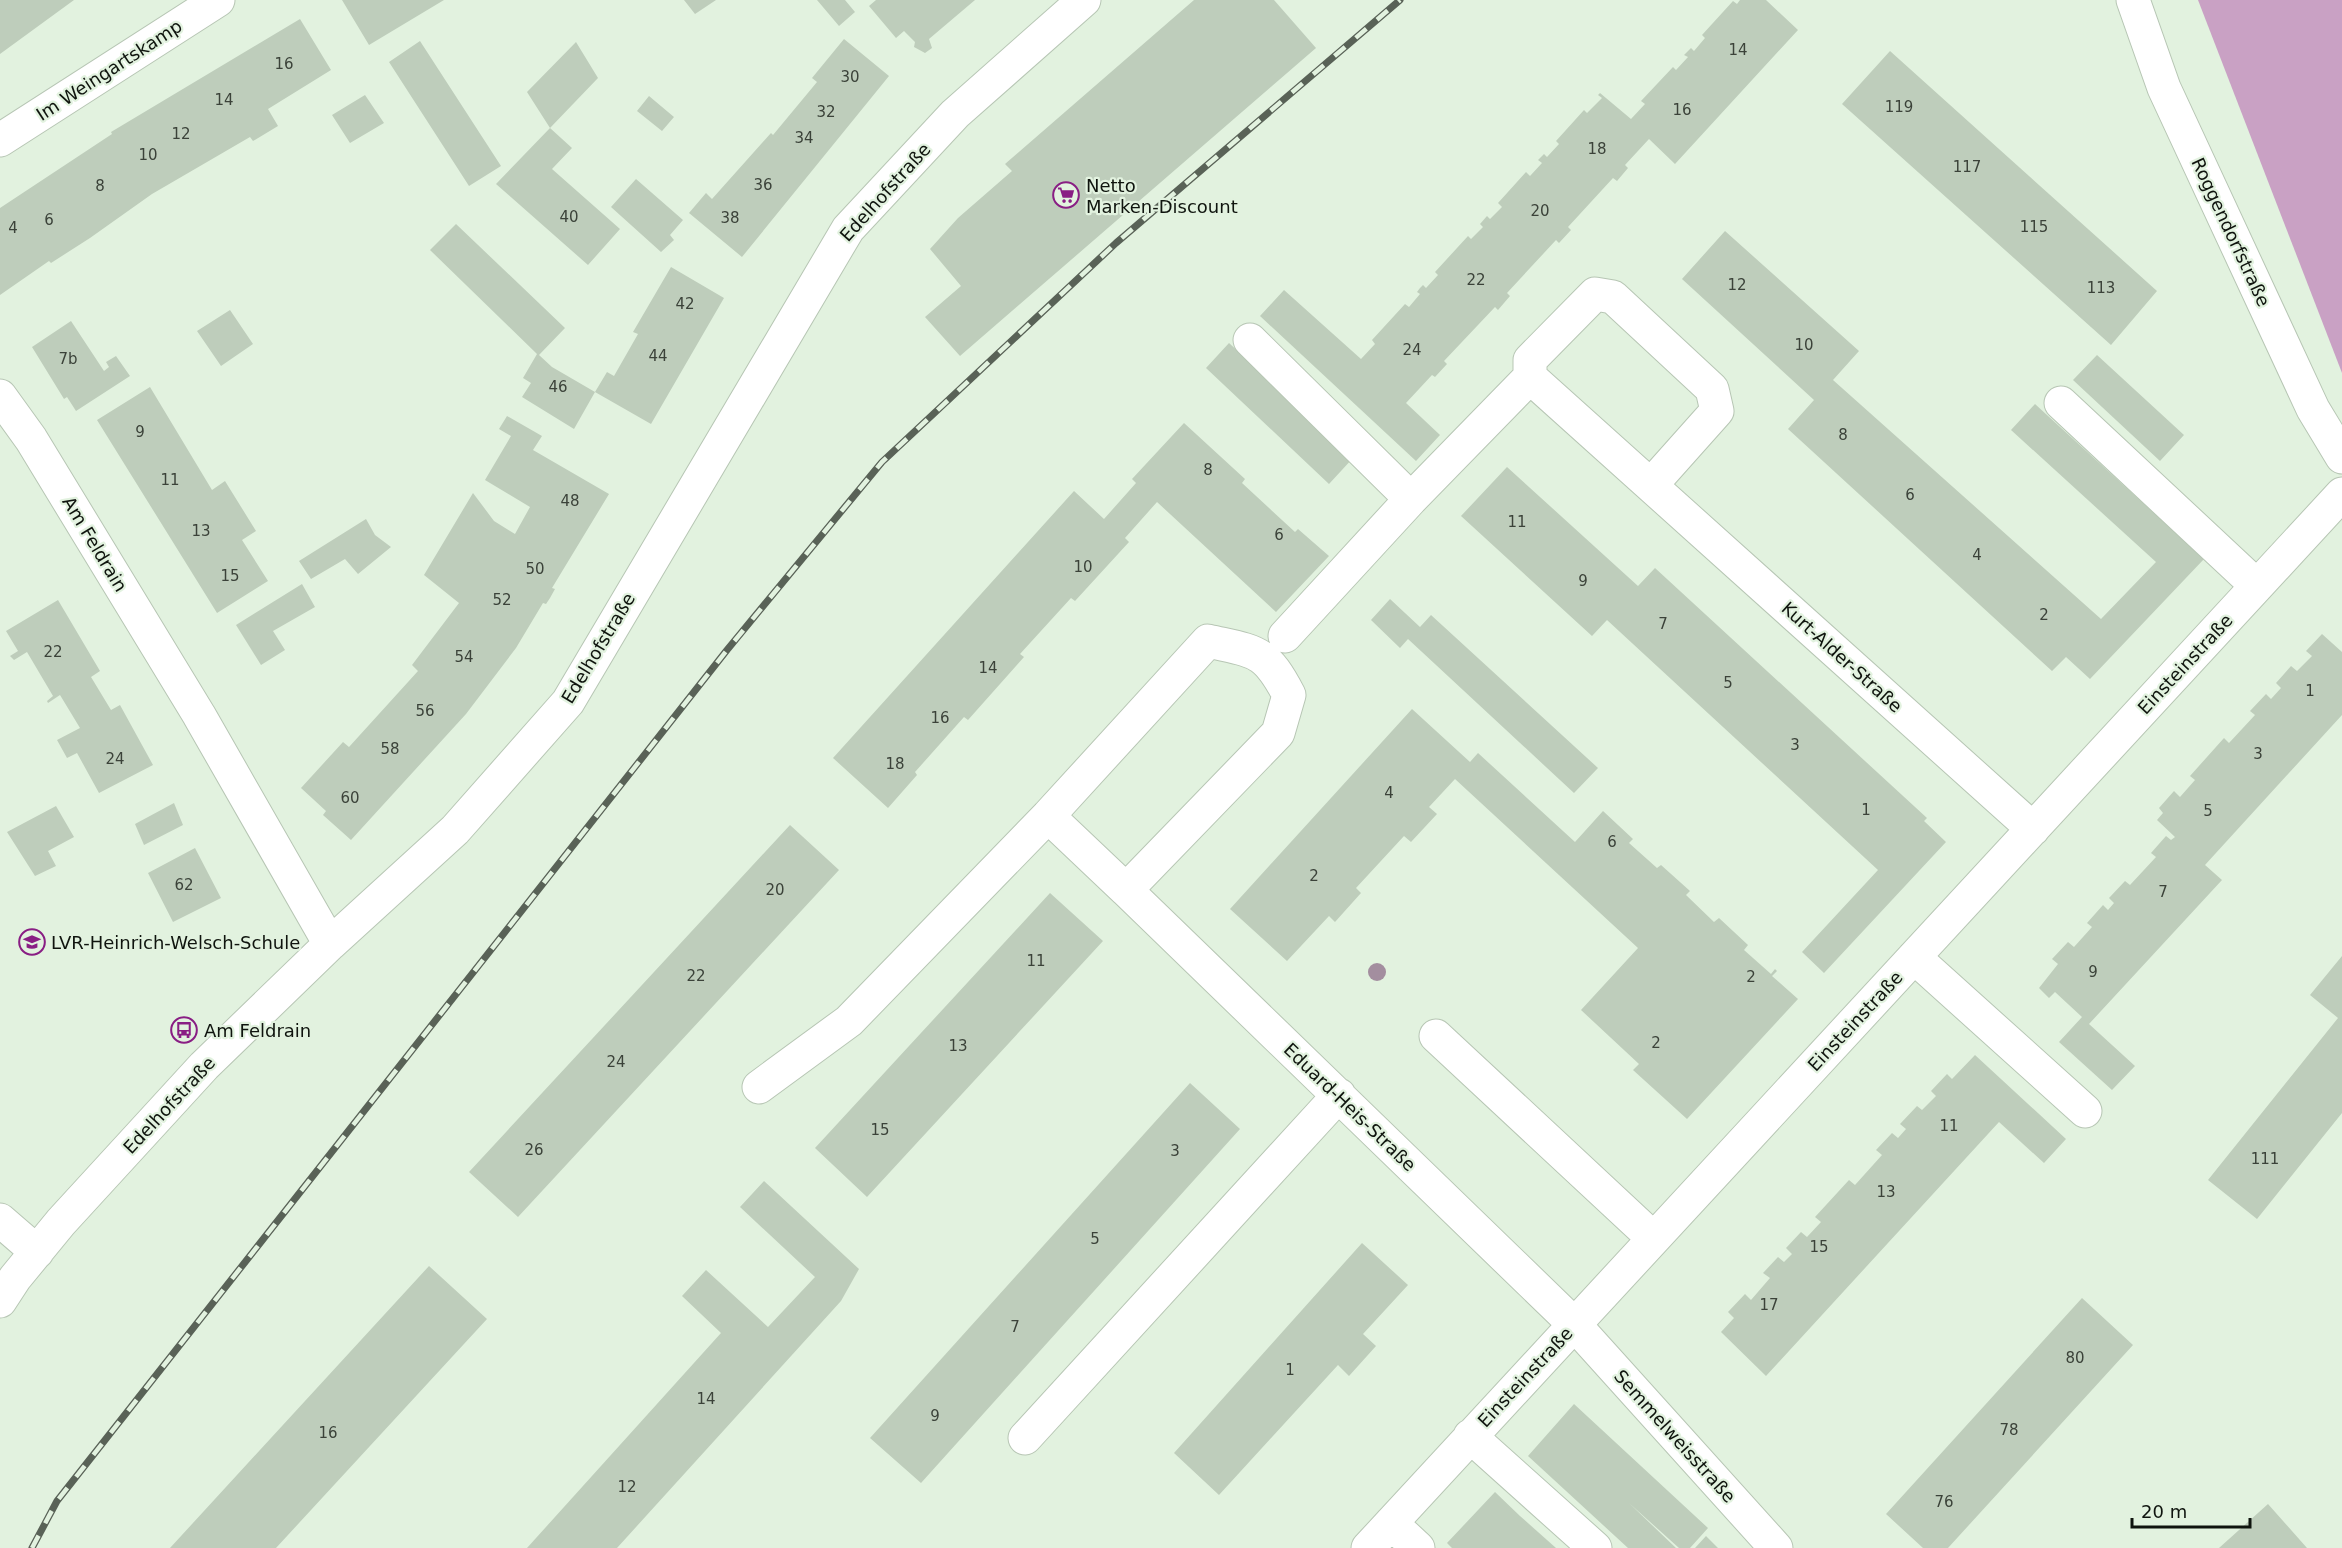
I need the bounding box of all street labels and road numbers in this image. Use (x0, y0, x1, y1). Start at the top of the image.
street label: Im Weingartskamp (32, 15, 186, 125)
street label: Edelhofstraße (835, 139, 935, 245)
street label: Roggendorfstraße (2187, 154, 2275, 310)
street label: Am Feldrain (58, 493, 132, 595)
street label: Edelhofstraße (557, 589, 639, 707)
street label: Kurt-Alder-Straße (1777, 597, 1907, 717)
street label: Einsteinstraße (2133, 610, 2237, 718)
street label: Einsteinstraße (1803, 967, 1907, 1075)
street label: Eduard-Heis-Straße (1280, 1039, 1420, 1175)
street label: Edelhofstraße (119, 1052, 219, 1158)
street label: Einsteinstraße (1473, 1323, 1577, 1431)
street label: Semmelweisstraße (1610, 1365, 1740, 1507)

